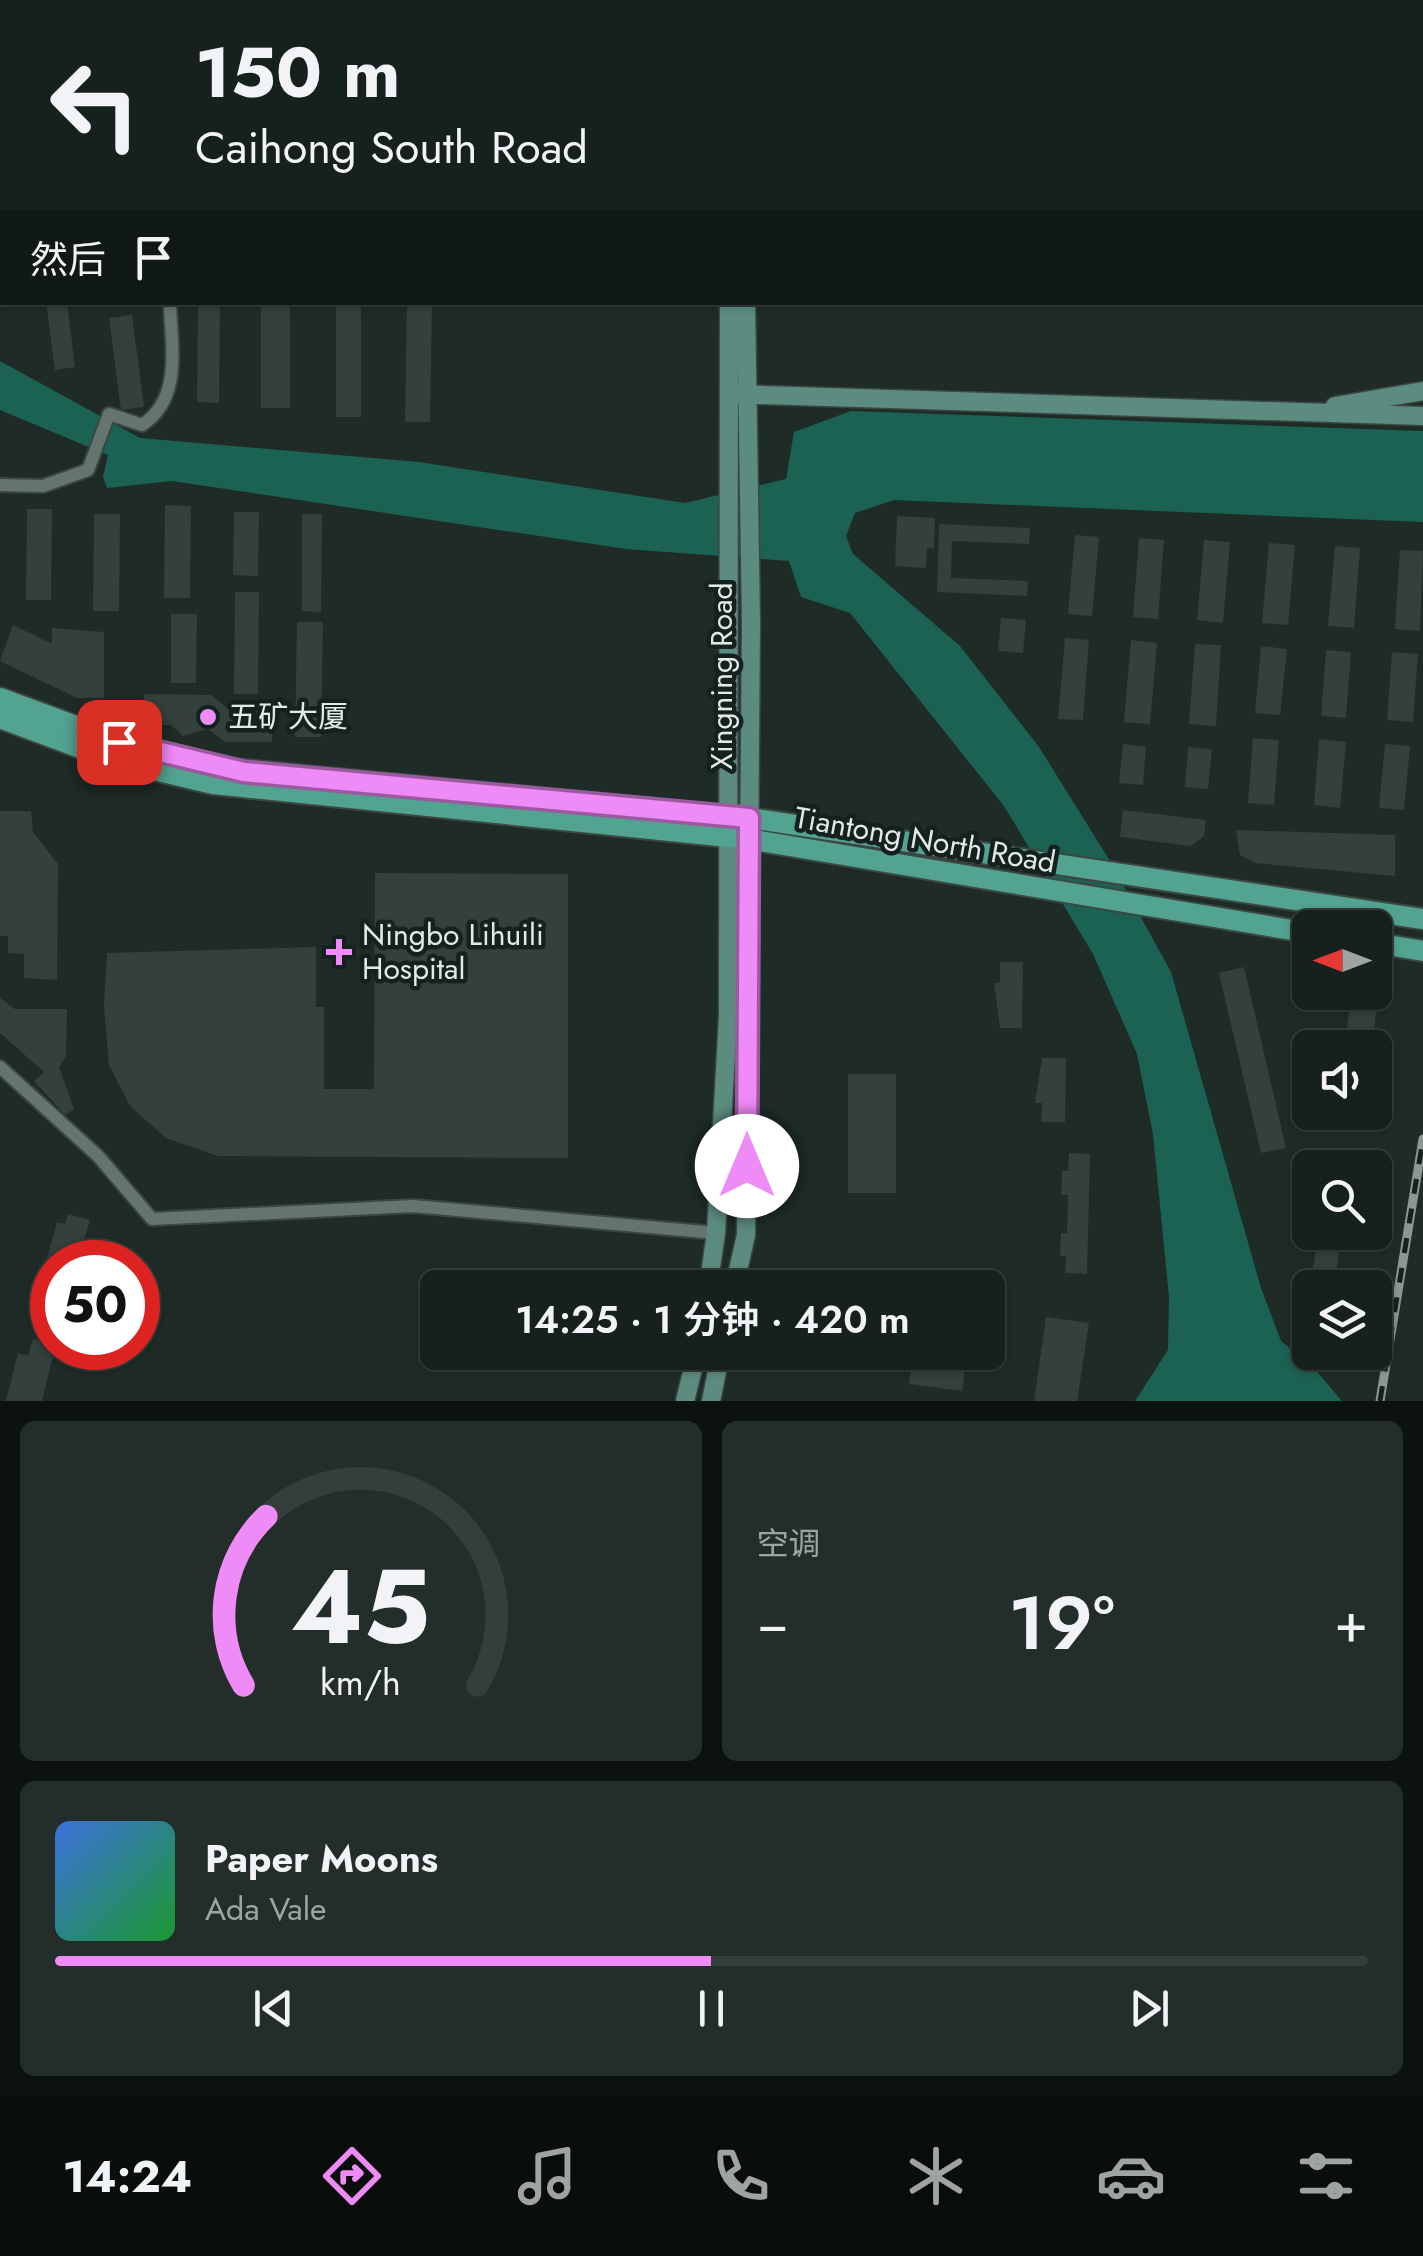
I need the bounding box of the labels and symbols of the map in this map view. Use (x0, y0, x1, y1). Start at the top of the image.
street label: Xingning Road (700, 582, 743, 770)
place label: 五矿大厦 (228, 695, 348, 738)
pin (77, 700, 162, 785)
marker: 五矿大厦 (197, 706, 219, 728)
street label: Tiantong North Road (791, 795, 1059, 884)
north arrow (1292, 910, 1392, 1010)
place label: Ningbo Lihuili Hospital (362, 913, 544, 990)
marker: Ningbo Lihuili Hospital (326, 939, 352, 965)
position arrow (695, 1114, 799, 1218)
speed limit sign: 50 (30, 1240, 160, 1370)

